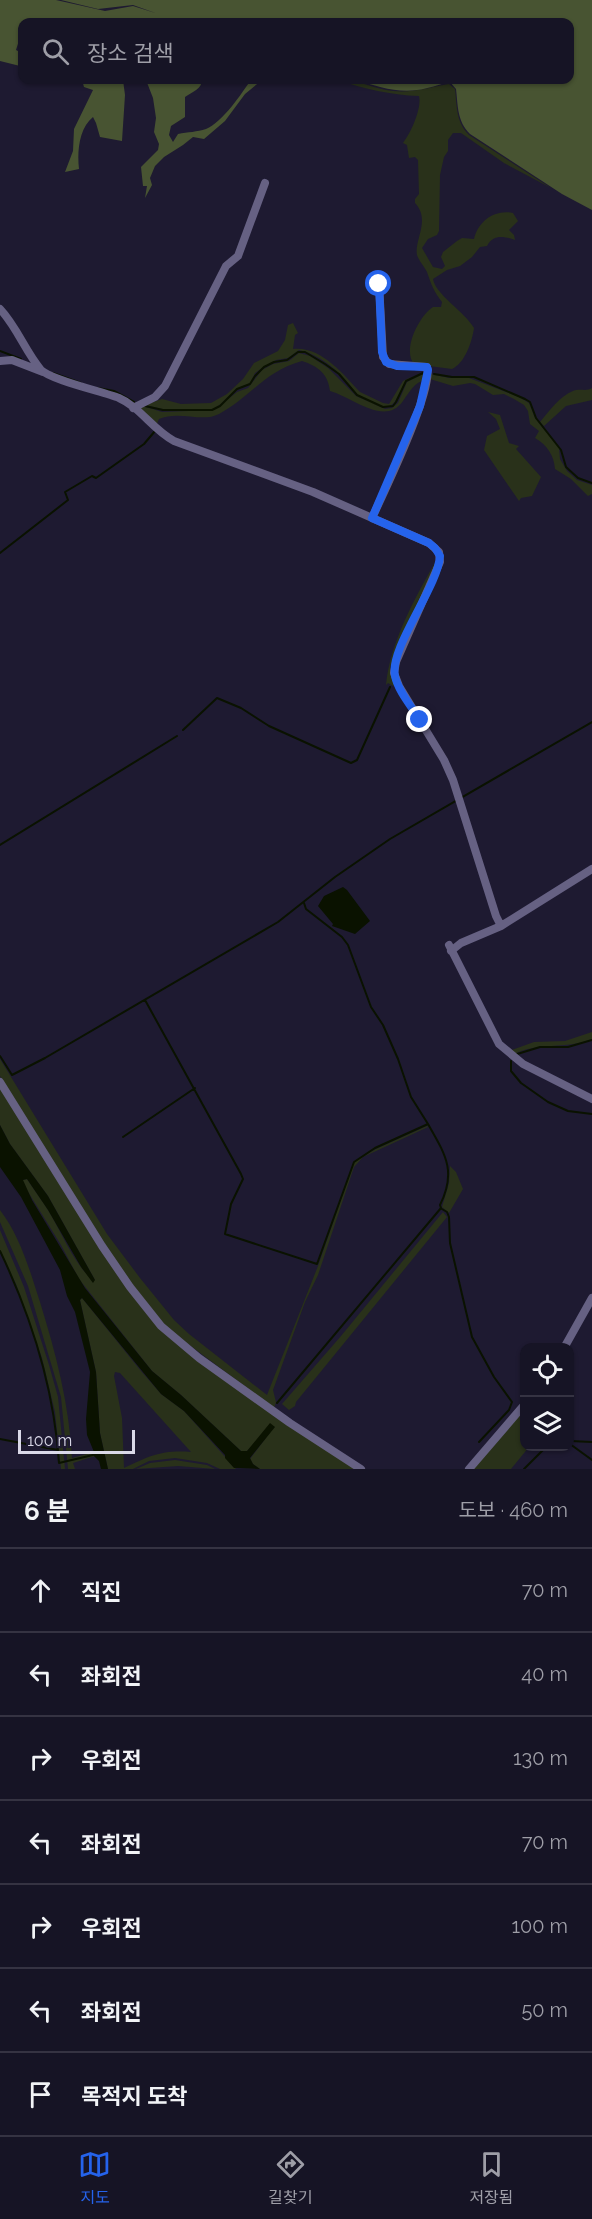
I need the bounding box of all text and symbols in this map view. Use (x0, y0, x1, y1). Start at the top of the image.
search box (18, 18, 574, 84)
icon: search (39, 35, 72, 68)
text: 장소 검색 (87, 40, 174, 66)
route start (365, 270, 391, 296)
route end (406, 706, 432, 732)
map controls (520, 1343, 574, 1451)
button: locate (520, 1343, 574, 1397)
button: layers (520, 1397, 574, 1451)
scale bar (18, 1427, 135, 1454)
text: 100 m (27, 1431, 72, 1450)
text: 6 분 (24, 1496, 70, 1526)
text: 도보 · 460 m (459, 1498, 568, 1522)
icon: ahead (24, 1574, 57, 1607)
text: 70 m (522, 1578, 568, 1602)
text: 직진 (81, 1579, 121, 1605)
icon: left (24, 1658, 57, 1691)
text: 40 m (521, 1662, 568, 1686)
text: 좌회전 (81, 1663, 142, 1689)
icon: right (24, 1742, 57, 1775)
text: 130 m (513, 1746, 568, 1770)
text: 우회전 (81, 1747, 142, 1773)
icon: left (24, 1826, 57, 1859)
text: 70 m (522, 1830, 568, 1854)
text: 좌회전 (81, 1831, 142, 1857)
icon: right (24, 1910, 57, 1943)
text: 100 m (511, 1914, 568, 1938)
text: 우회전 (81, 1915, 142, 1941)
icon: left (24, 1994, 57, 2027)
text: 50 m (521, 1998, 568, 2022)
text: 좌회전 (81, 1999, 142, 2025)
icon: arrive (24, 2078, 57, 2111)
text: 목적지 도착 (81, 2083, 187, 2109)
tab: 지도 (78, 2148, 111, 2208)
tab: 길찾기 (268, 2148, 312, 2208)
tab: 저장됨 (469, 2148, 514, 2208)

